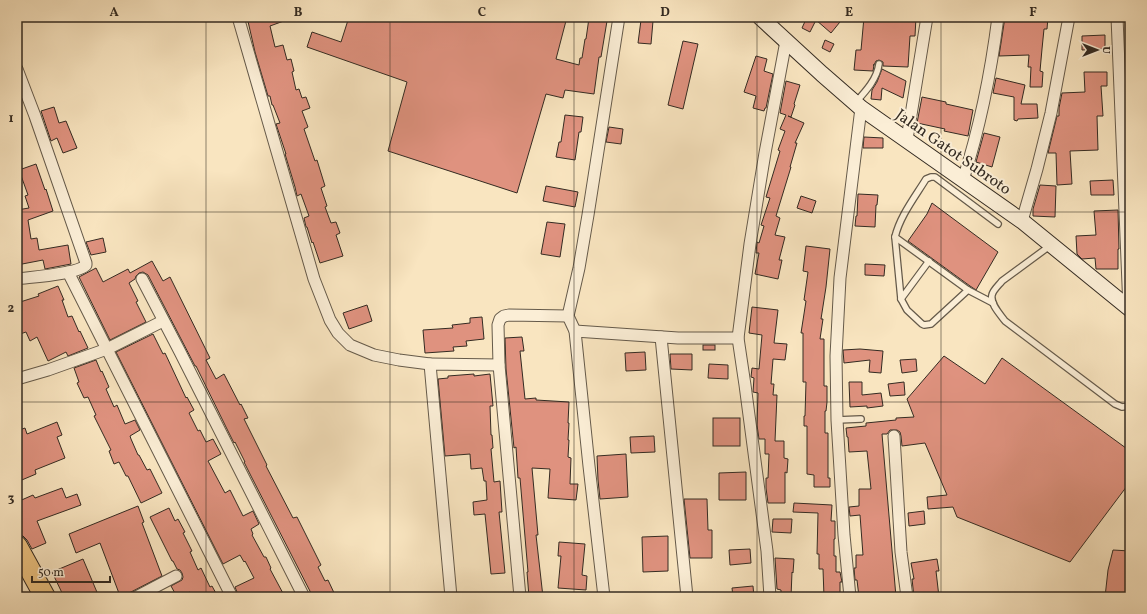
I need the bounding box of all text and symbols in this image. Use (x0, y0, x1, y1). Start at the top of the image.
text: A (109, 4, 119, 22)
text: B (294, 4, 303, 22)
text: C (478, 4, 486, 22)
text: D (660, 4, 670, 22)
text: E (845, 4, 853, 22)
text: F (1029, 4, 1037, 22)
north arrow (1077, 30, 1117, 70)
text: U (1098, 46, 1113, 54)
street label: Jalan Gatot Subroto (891, 104, 1015, 201)
text: 1 (8, 110, 14, 128)
text: 2 (8, 300, 15, 318)
text: 3 (8, 490, 15, 508)
scale bar (32, 558, 110, 584)
text: 50 m (38, 565, 64, 581)

